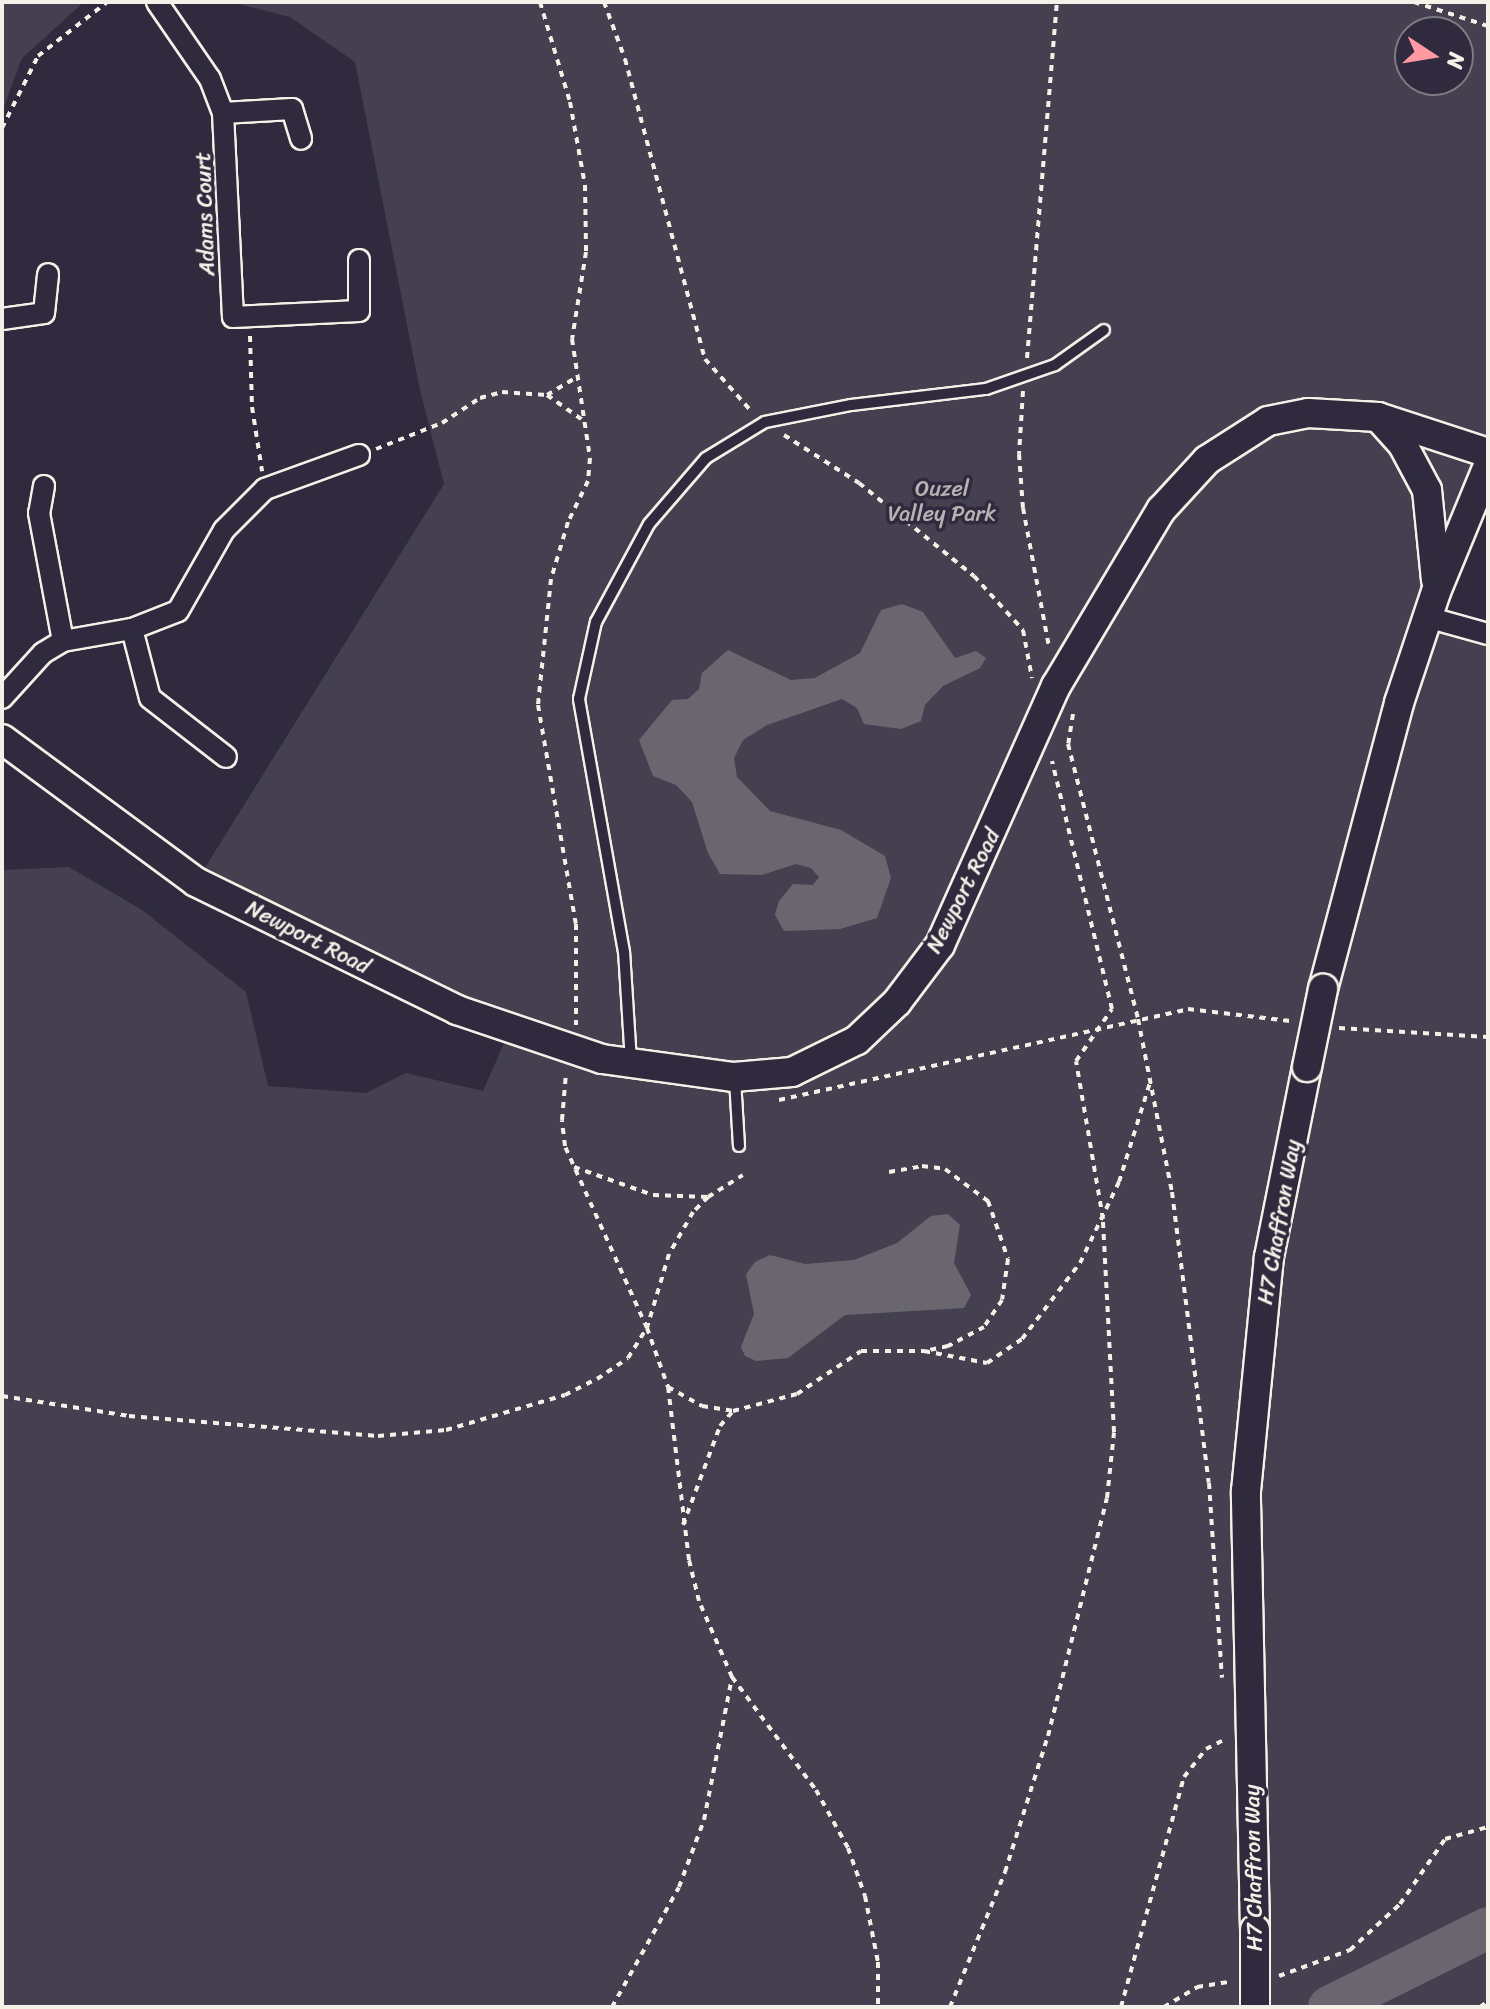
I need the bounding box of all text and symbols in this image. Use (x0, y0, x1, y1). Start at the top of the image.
north arrow (1394, 16, 1474, 96)
text: N (1435, 49, 1477, 72)
street label: Adams Court (190, 152, 220, 276)
park label: Ouzel Valley Park (888, 475, 996, 526)
street label: Newport Road (920, 824, 1006, 958)
street label: Newport Road (241, 894, 375, 980)
street label: H7 Chaffron Way (1252, 1138, 1306, 1306)
street label: H7 Chaffron Way (1238, 1784, 1268, 1952)

